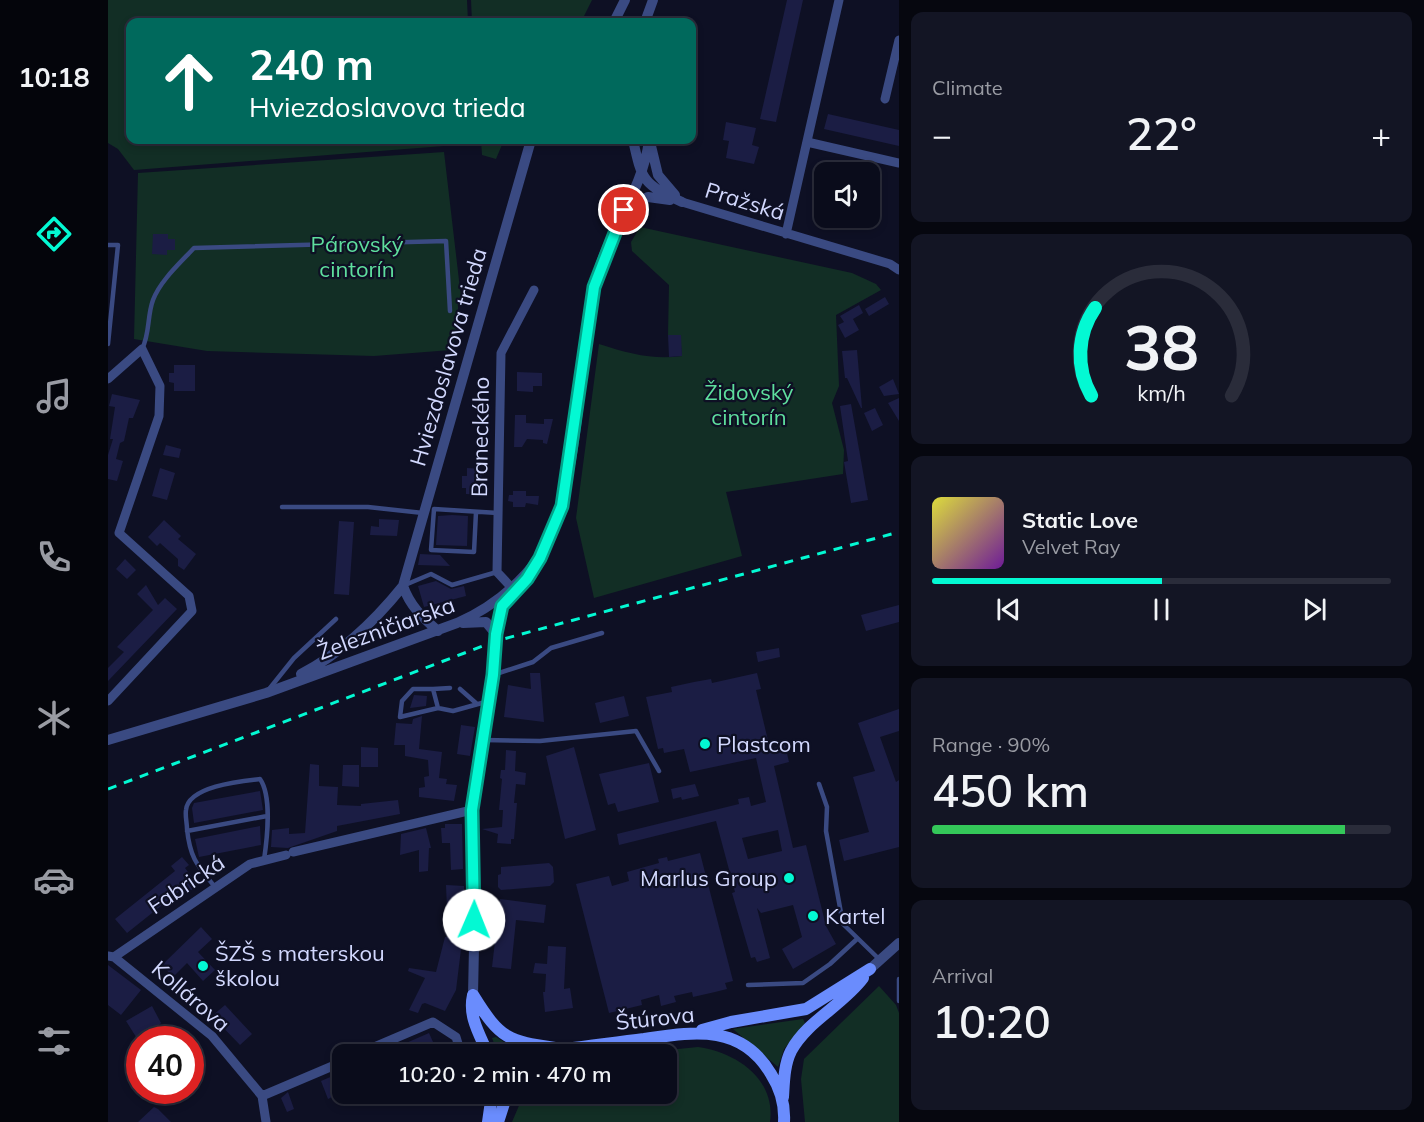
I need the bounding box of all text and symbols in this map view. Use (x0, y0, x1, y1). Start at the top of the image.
text: 240 m (249, 38, 374, 91)
icon: ahead (150, 42, 228, 120)
text: 10:18 (18, 60, 90, 94)
text: Climate (932, 75, 1003, 100)
text: Hviezdoslavova trieda (249, 90, 526, 124)
text: 22° (1126, 105, 1197, 161)
text: − (932, 114, 952, 155)
text: + (1371, 114, 1391, 155)
map controls (814, 162, 880, 228)
button: sound (814, 162, 880, 228)
street label: Pražská (702, 176, 788, 226)
pin (598, 184, 649, 235)
icon: arrive (607, 193, 640, 226)
icon: directions (33, 213, 75, 255)
park label: Párovský cintorín (311, 230, 404, 283)
street label: Hviezdoslavova trieda (403, 245, 493, 469)
text: 38 (1124, 307, 1199, 386)
icon: music (33, 375, 75, 417)
street label: Braneckého (465, 377, 495, 497)
park label: Židovský cintorín (705, 378, 794, 431)
text: km/h (1137, 379, 1186, 406)
text: Static Love (1022, 506, 1138, 534)
text: Velvet Ray (1022, 534, 1120, 559)
icon: phone (33, 536, 75, 578)
street label: Železničiarska (314, 590, 458, 666)
icon: previous (992, 593, 1025, 626)
icon: pause (1145, 593, 1178, 626)
icon: next (1298, 593, 1331, 626)
icon: climate (33, 697, 75, 739)
place label: Plastcom (717, 730, 811, 758)
text: Range · 90% (932, 732, 1050, 757)
marker: Plastcom (698, 737, 712, 751)
text: 450 km (932, 762, 1089, 818)
street label: Fabrická (142, 848, 230, 920)
icon: car (33, 859, 75, 901)
place label: Marlus Group (640, 864, 777, 892)
marker: Marlus Group (782, 871, 796, 885)
position arrow (442, 888, 506, 952)
place label: Kartel (825, 902, 886, 930)
marker: Kartel (806, 909, 820, 923)
place label: ŠZŠ s materskou školou (215, 939, 385, 992)
street label: Kollárova (146, 954, 236, 1038)
marker: ŠZŠ s materskou školou (196, 959, 210, 973)
text: Arrival (932, 963, 993, 988)
text: 10:20 (932, 993, 1051, 1049)
street label: Štúrova (614, 1000, 696, 1036)
icon: filters (33, 1020, 75, 1062)
speed limit sign: 40 (126, 1026, 204, 1104)
text: 10:20 · 2 min · 470 m (397, 1060, 612, 1088)

